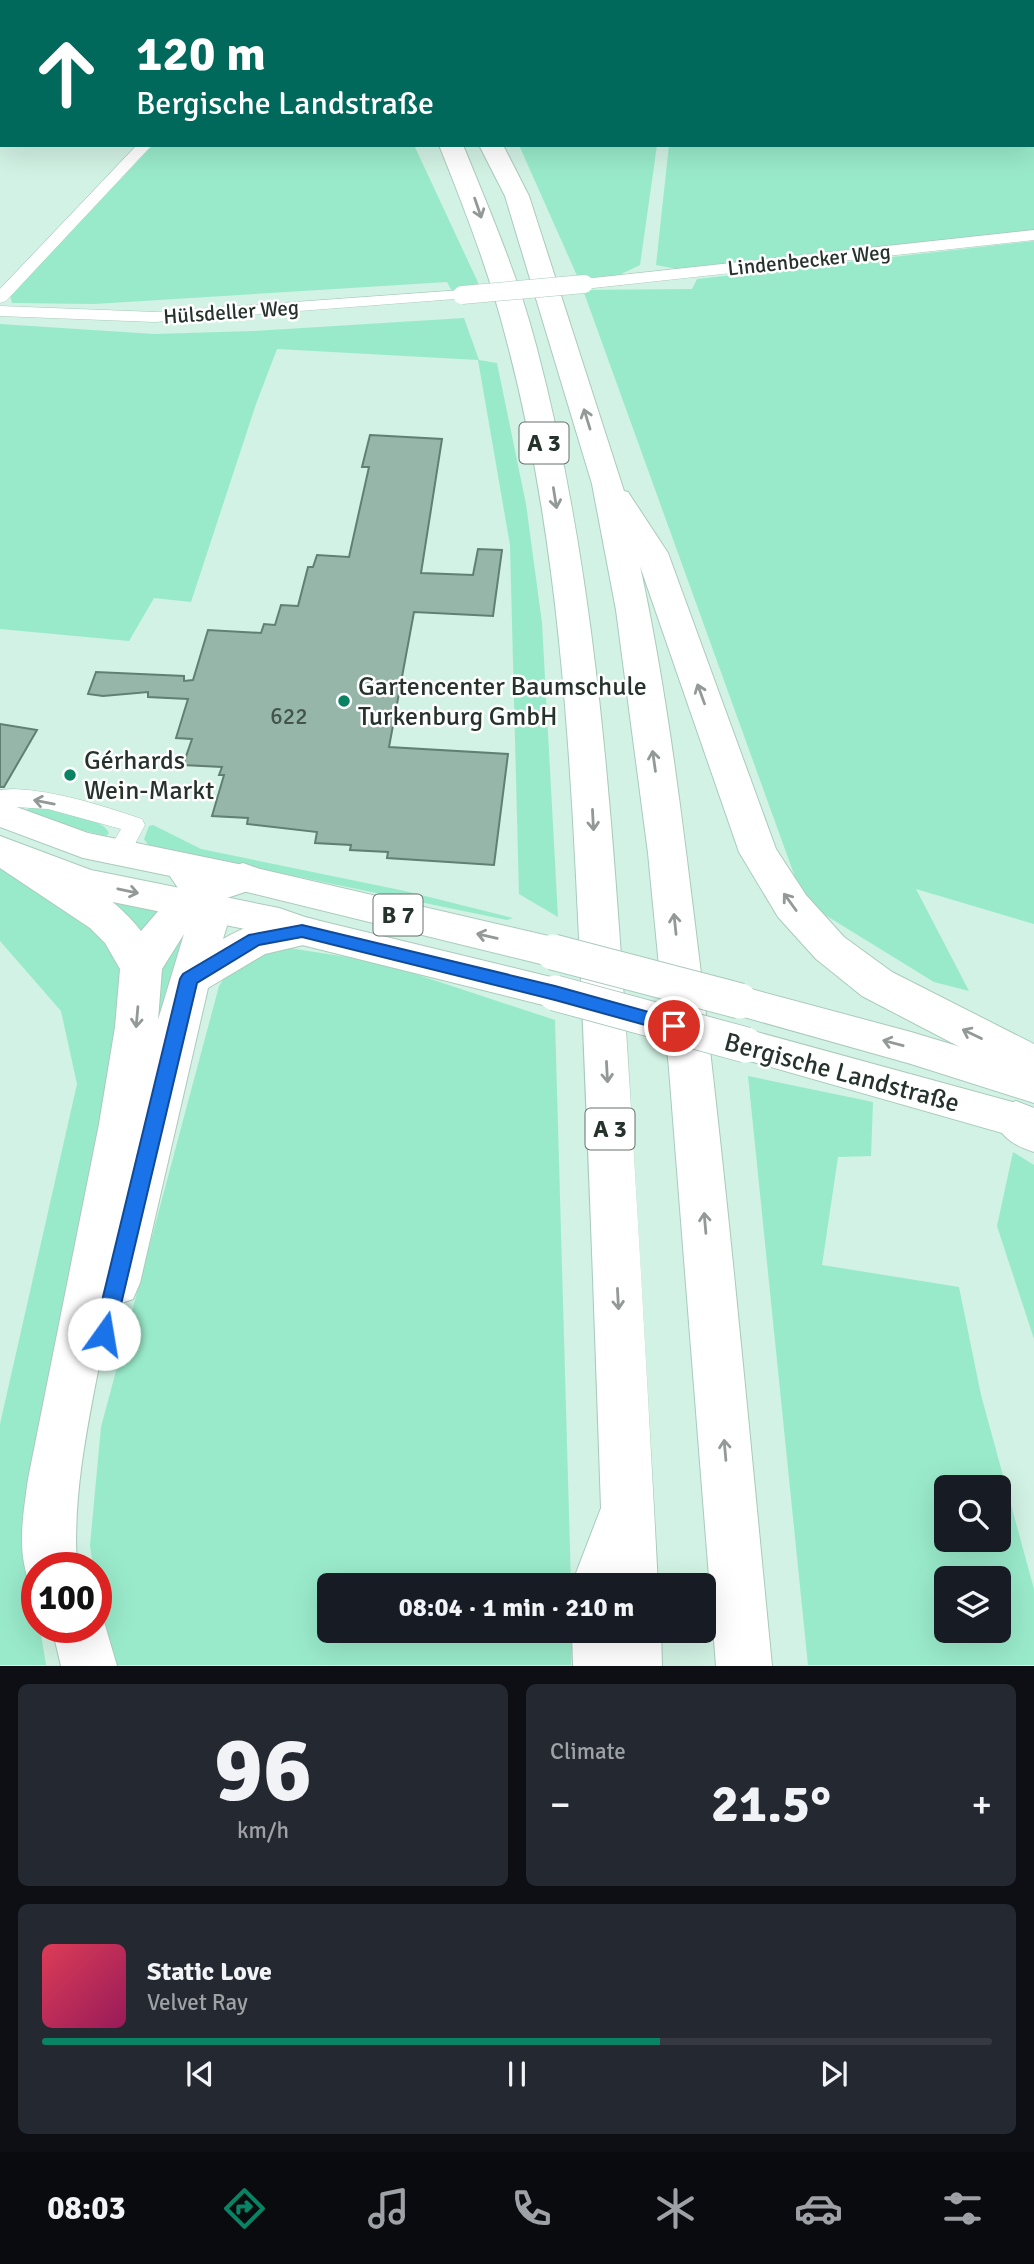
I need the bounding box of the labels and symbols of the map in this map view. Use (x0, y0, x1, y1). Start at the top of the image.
one-way arrow (473, 196, 485, 218)
street label: Lindenbecker Weg (726, 239, 892, 281)
street label: Hülsdeller Weg (162, 294, 300, 330)
one-way arrow (579, 408, 592, 430)
road number: A 3 (520, 422, 568, 463)
one-way arrow (549, 486, 562, 509)
place label: Gartencenter Baumschule Turkenburg GmbH (358, 671, 647, 733)
one-way arrow (694, 683, 706, 705)
marker: Gartencenter Baumschule Turkenburg GmbH (336, 693, 352, 709)
house number: 622 (270, 702, 308, 731)
place label: Gérhards Wein-Markt (84, 745, 214, 807)
one-way arrow (647, 750, 660, 773)
marker: Gérhards Wein-Markt (62, 767, 78, 783)
one-way arrow (33, 794, 56, 808)
one-way arrow (587, 808, 600, 831)
one-way arrow (116, 885, 139, 899)
one-way arrow (783, 893, 797, 912)
road number: B 7 (374, 894, 422, 936)
one-way arrow (668, 913, 681, 935)
one-way arrow (476, 929, 499, 942)
pin (644, 996, 704, 1056)
one-way arrow (130, 1005, 143, 1028)
street label: Bergische Landstraße (721, 1026, 963, 1120)
one-way arrow (962, 1026, 983, 1040)
one-way arrow (882, 1036, 905, 1049)
one-way arrow (601, 1060, 614, 1083)
road number: A 3 (586, 1108, 634, 1149)
one-way arrow (698, 1212, 711, 1235)
one-way arrow (611, 1287, 624, 1310)
position arrow (67, 1297, 141, 1371)
one-way arrow (718, 1439, 731, 1461)
speed limit sign: 100 (21, 1552, 112, 1643)

